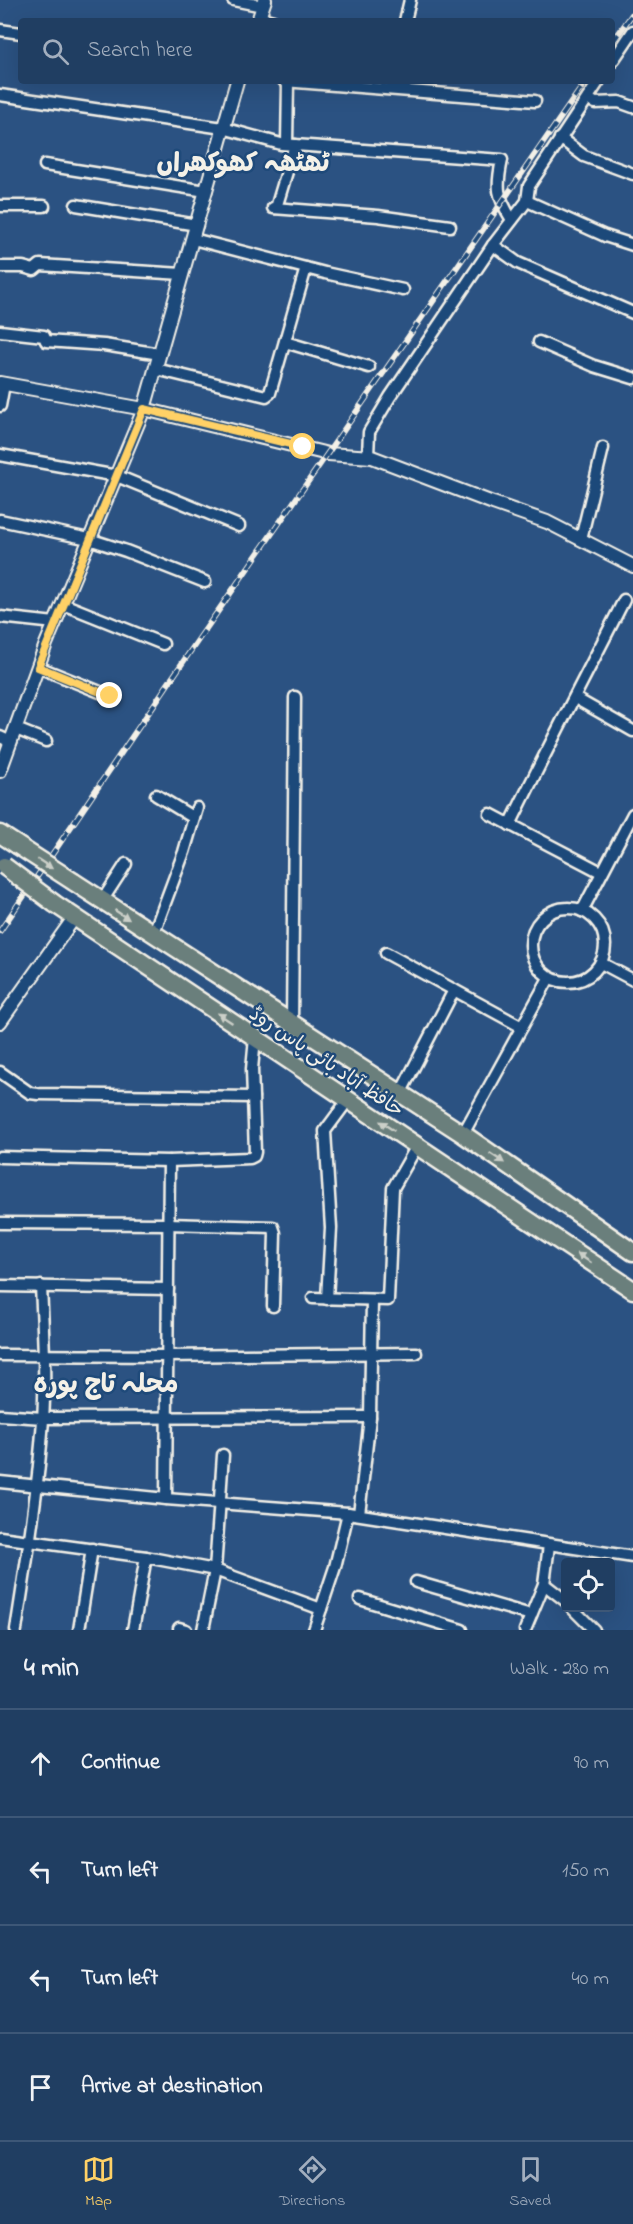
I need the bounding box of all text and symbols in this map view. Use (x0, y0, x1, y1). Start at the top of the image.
search box (18, 18, 615, 84)
icon: search (39, 35, 72, 68)
text: Search here (87, 35, 192, 67)
district label: ٹھٹھہ کھوکھراں (156, 146, 330, 184)
route start (289, 433, 315, 459)
route end (96, 682, 122, 708)
one-way arrow (37, 858, 53, 870)
one-way arrow (114, 909, 131, 920)
street label: حافظ آباد بائی پاس روڈ (242, 1000, 409, 1126)
one-way arrow (217, 1013, 233, 1024)
one-way arrow (380, 1120, 396, 1132)
one-way arrow (489, 1152, 505, 1164)
one-way arrow (576, 1252, 593, 1263)
district label: محلہ تاج پورہ (34, 1367, 178, 1405)
map controls (561, 1558, 615, 1612)
button: locate (561, 1558, 615, 1612)
text: 4 min (24, 1650, 79, 1688)
text: Walk · 280 m (510, 1655, 609, 1684)
icon: ahead (24, 1747, 57, 1780)
text: Continue (81, 1747, 160, 1779)
text: 90 m (574, 1749, 609, 1778)
icon: left (24, 1855, 57, 1888)
text: Turn left (81, 1855, 158, 1887)
text: 150 m (562, 1857, 609, 1886)
icon: left (24, 1963, 57, 1996)
text: Turn left (81, 1963, 158, 1995)
text: 40 m (572, 1965, 609, 1994)
icon: arrive (24, 2071, 57, 2104)
text: Arrive at destination (81, 2071, 263, 2103)
tab: Map (82, 2153, 115, 2213)
tab: Directions (279, 2153, 345, 2213)
tab: Saved (509, 2153, 551, 2213)

